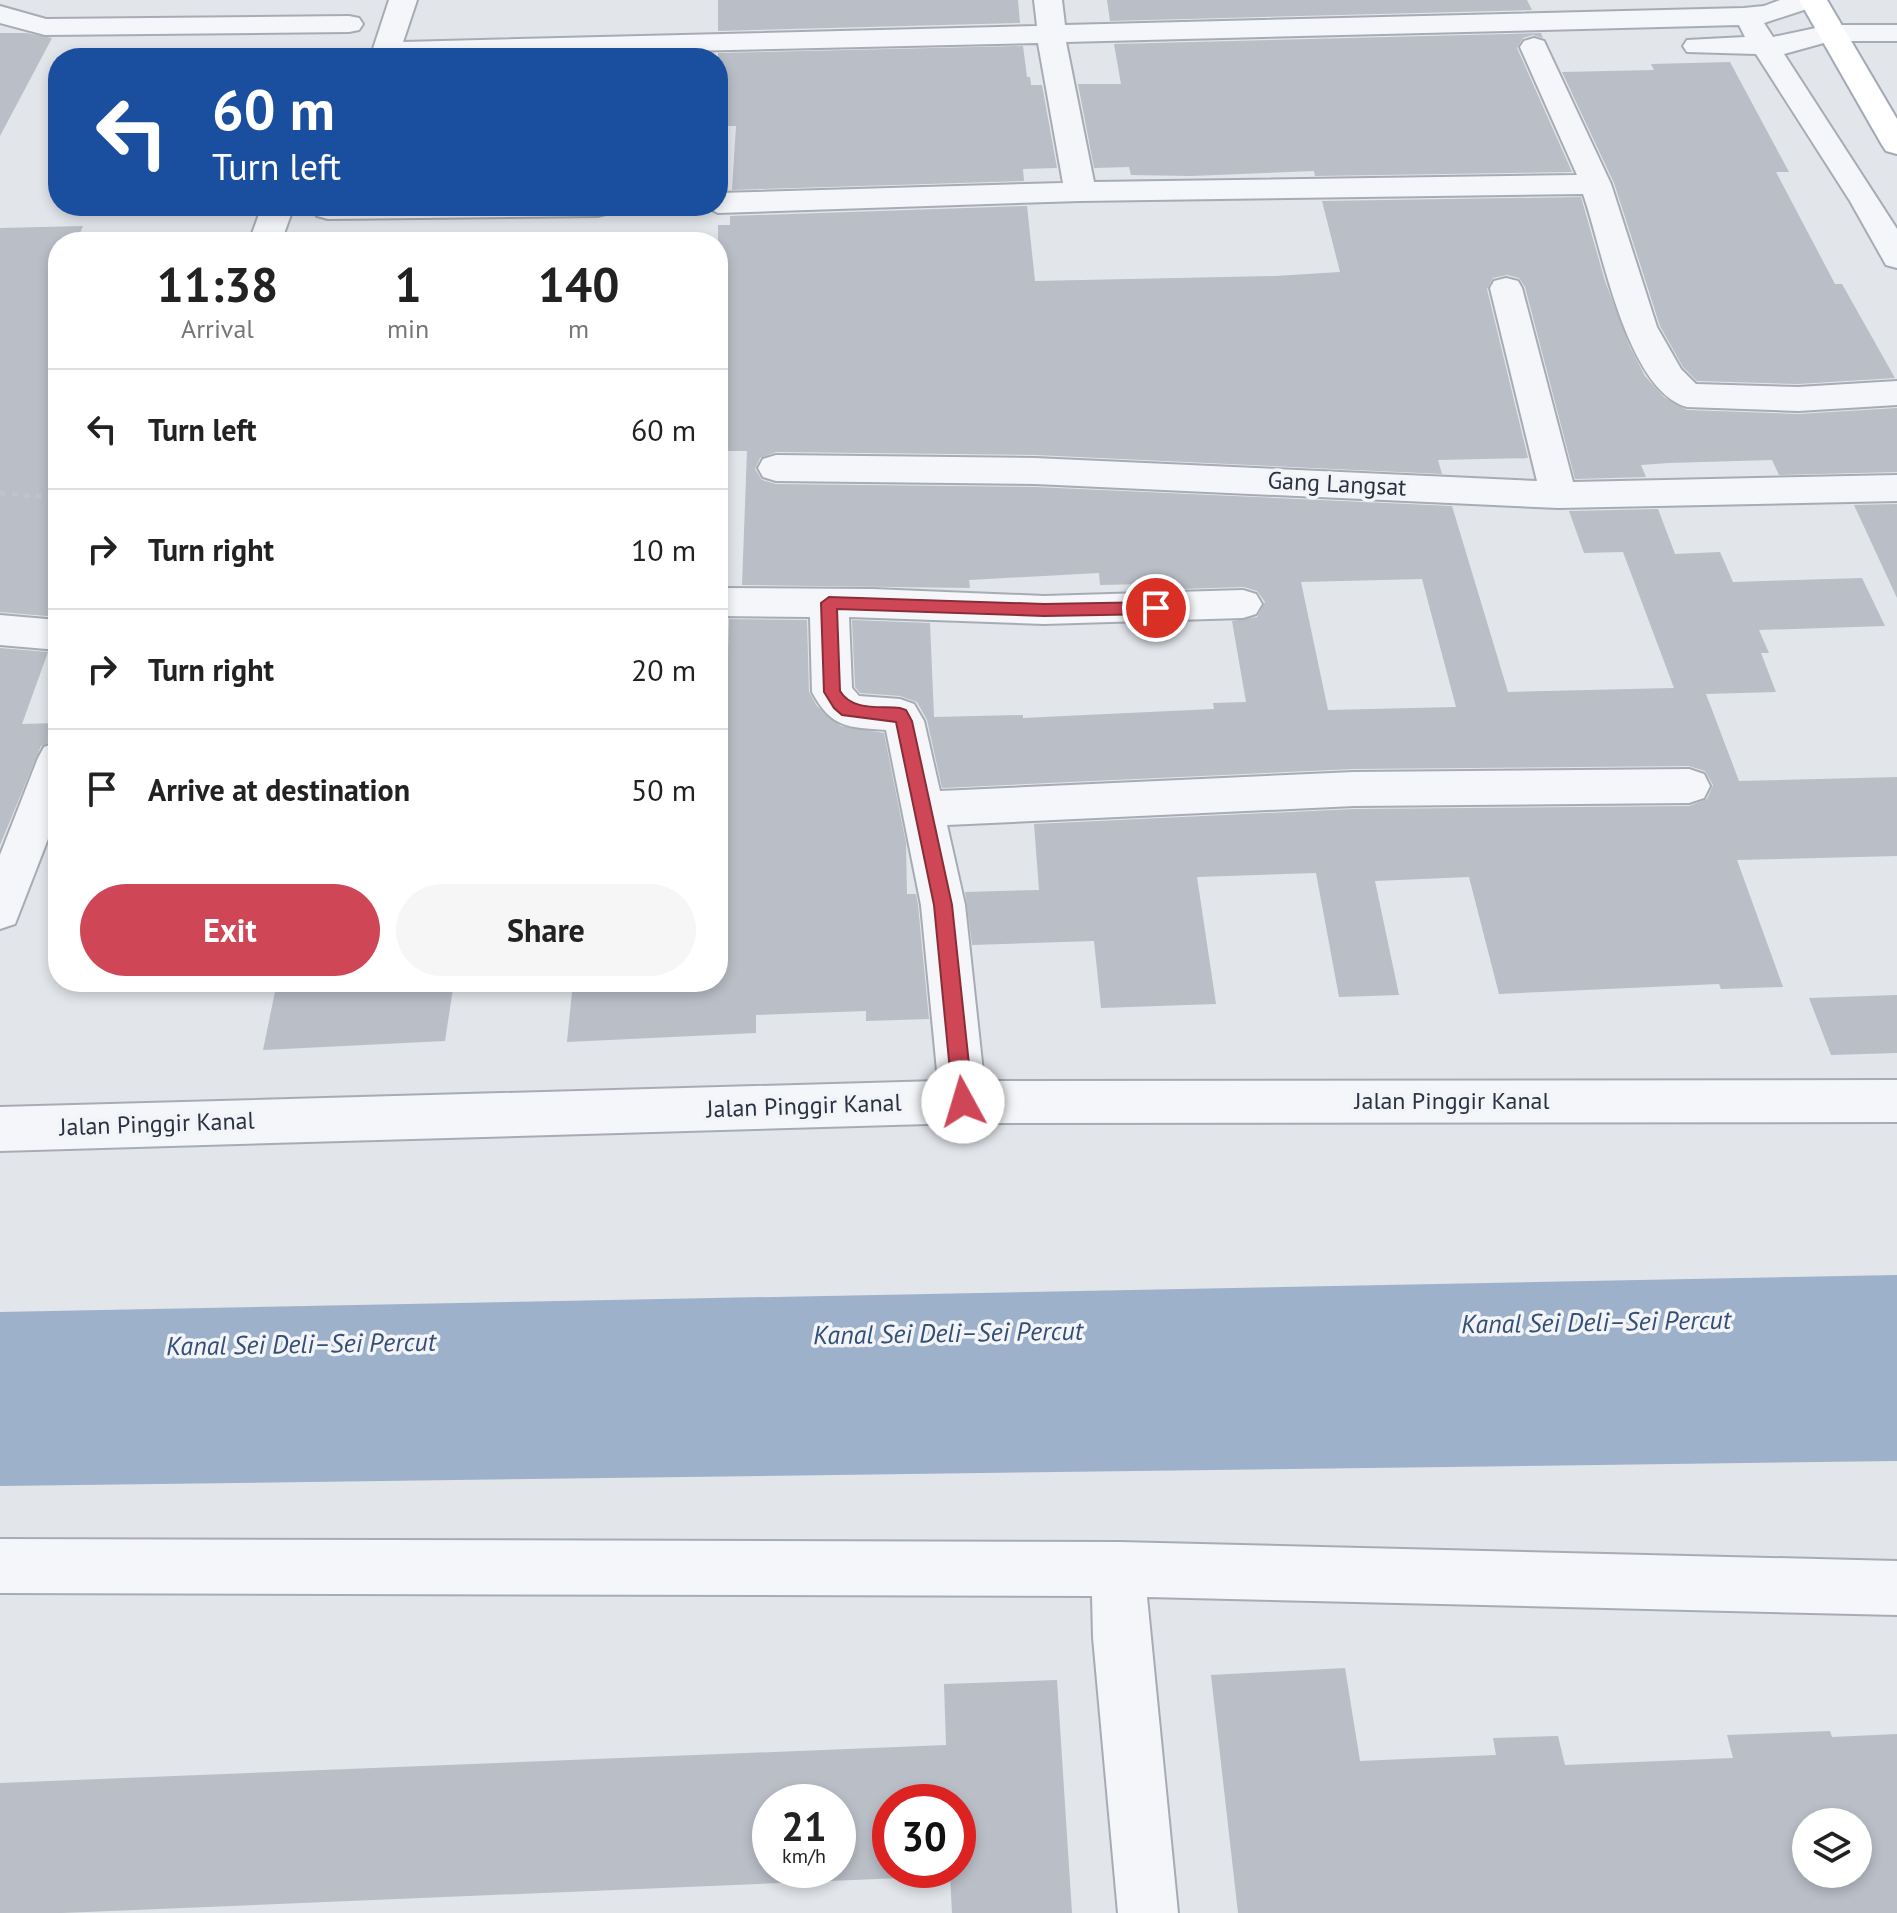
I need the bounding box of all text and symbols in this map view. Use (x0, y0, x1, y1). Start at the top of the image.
text: 60 m (212, 73, 335, 145)
icon: left (80, 80, 184, 184)
text: Turn left (212, 143, 341, 190)
text: 11:38 (157, 253, 278, 315)
text: 1 (394, 253, 422, 315)
text: 140 (538, 253, 619, 315)
text: Arrival (181, 312, 254, 345)
text: min (387, 312, 429, 345)
text: m (568, 312, 589, 345)
icon: left (80, 407, 124, 451)
text: Turn left (148, 410, 256, 449)
text: 60 m (631, 410, 696, 449)
street label: Gang Langsat (1267, 464, 1407, 503)
icon: right (80, 527, 124, 571)
text: Turn right (148, 530, 274, 569)
text: 10 m (631, 530, 696, 569)
pin (1122, 574, 1190, 642)
icon: arrive (1134, 586, 1178, 630)
icon: right (80, 647, 124, 691)
text: Turn right (148, 650, 274, 689)
text: 20 m (631, 650, 696, 689)
icon: arrive (80, 767, 124, 811)
text: Arrive at destination (148, 770, 410, 809)
text: 50 m (631, 770, 696, 809)
button: Exit (80, 884, 380, 976)
button: Share (396, 884, 696, 976)
position arrow (921, 1060, 1005, 1144)
street label: Jalan Pinggir Kanal (1354, 1085, 1550, 1116)
street label: Jalan Pinggir Kanal (705, 1087, 902, 1124)
street label: Jalan Pinggir Kanal (58, 1105, 255, 1142)
water label: Kanal Sei Deli–Sei Percut (1461, 1303, 1733, 1340)
water label: Kanal Sei Deli–Sei Percut (813, 1314, 1085, 1351)
water label: Kanal Sei Deli–Sei Percut (166, 1325, 438, 1362)
speed limit sign: 30 (872, 1784, 976, 1888)
text: 21 (781, 1800, 827, 1852)
map controls (1792, 1808, 1872, 1888)
button: layers (1792, 1808, 1872, 1888)
text: km/h (782, 1843, 826, 1869)

